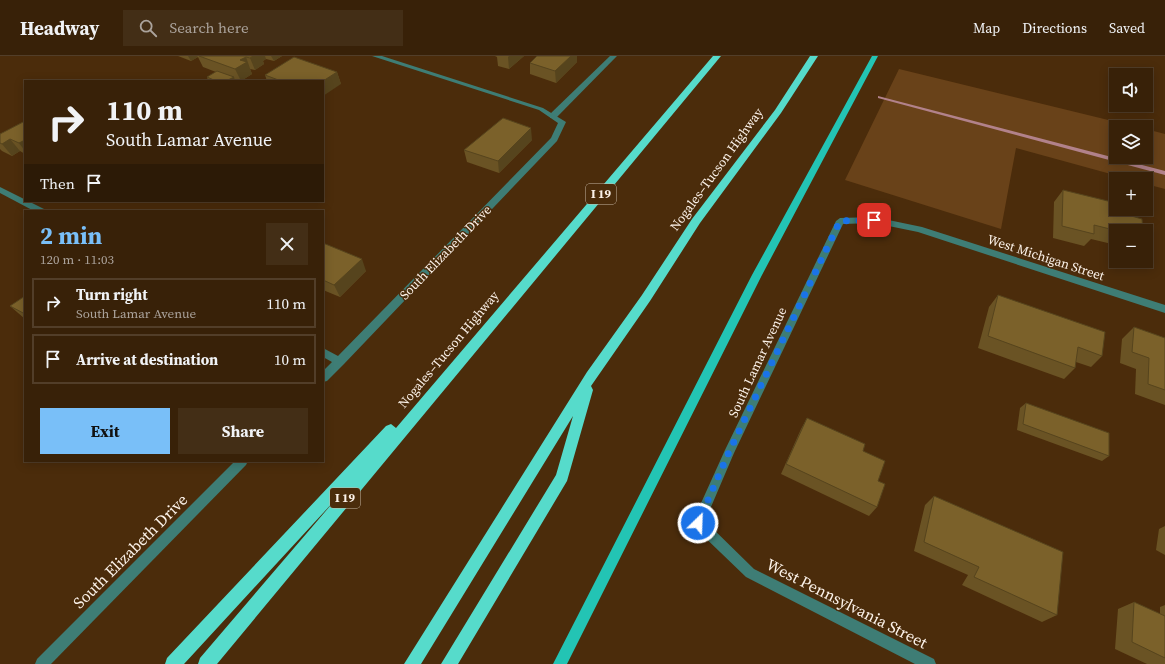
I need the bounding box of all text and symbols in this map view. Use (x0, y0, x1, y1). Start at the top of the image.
search box (123, 10, 403, 46)
text: Headway (20, 15, 99, 41)
icon: search (137, 17, 159, 39)
text: Search here (169, 17, 249, 38)
text: Map (973, 18, 1000, 38)
text: Directions (1022, 18, 1087, 38)
text: Saved (1109, 18, 1145, 38)
map controls (1109, 68, 1153, 268)
button: sound (1109, 68, 1153, 112)
text: 110 m (106, 91, 183, 129)
icon: right (40, 96, 92, 148)
street label: Nogales–Tucson Highway (666, 104, 767, 234)
button: layers (1109, 120, 1153, 164)
text: South Lamar Avenue (106, 127, 272, 152)
icon: arrive (83, 172, 105, 194)
button: + (1109, 172, 1153, 216)
text: Then (40, 173, 75, 194)
road number: I 19 (586, 184, 616, 204)
street label: South Elizabeth Drive (396, 201, 495, 303)
pin (857, 203, 891, 237)
icon: arrive (863, 209, 885, 231)
text: 2 min (40, 219, 102, 252)
button: close (266, 223, 308, 265)
button: − (1109, 224, 1153, 268)
street label: West Michigan Street (985, 231, 1107, 285)
text: 120 m · 11:03 (40, 251, 114, 268)
text: Turn right (76, 284, 148, 305)
street label: Nogales–Tucson Highway (394, 287, 503, 411)
icon: right (42, 292, 64, 314)
text: 110 m (266, 293, 306, 314)
street label: South Lamar Avenue (724, 304, 791, 420)
text: South Lamar Avenue (76, 305, 196, 322)
icon: arrive (42, 348, 64, 370)
text: Arrive at destination (76, 349, 218, 370)
text: 10 m (274, 349, 306, 370)
button: Exit (40, 408, 170, 454)
button: Share (178, 408, 308, 454)
road number: I 19 (330, 488, 360, 508)
street label: South Elizabeth Drive (68, 489, 192, 613)
position arrow (677, 502, 719, 544)
street label: West Pennsylvania Street (763, 553, 932, 654)

